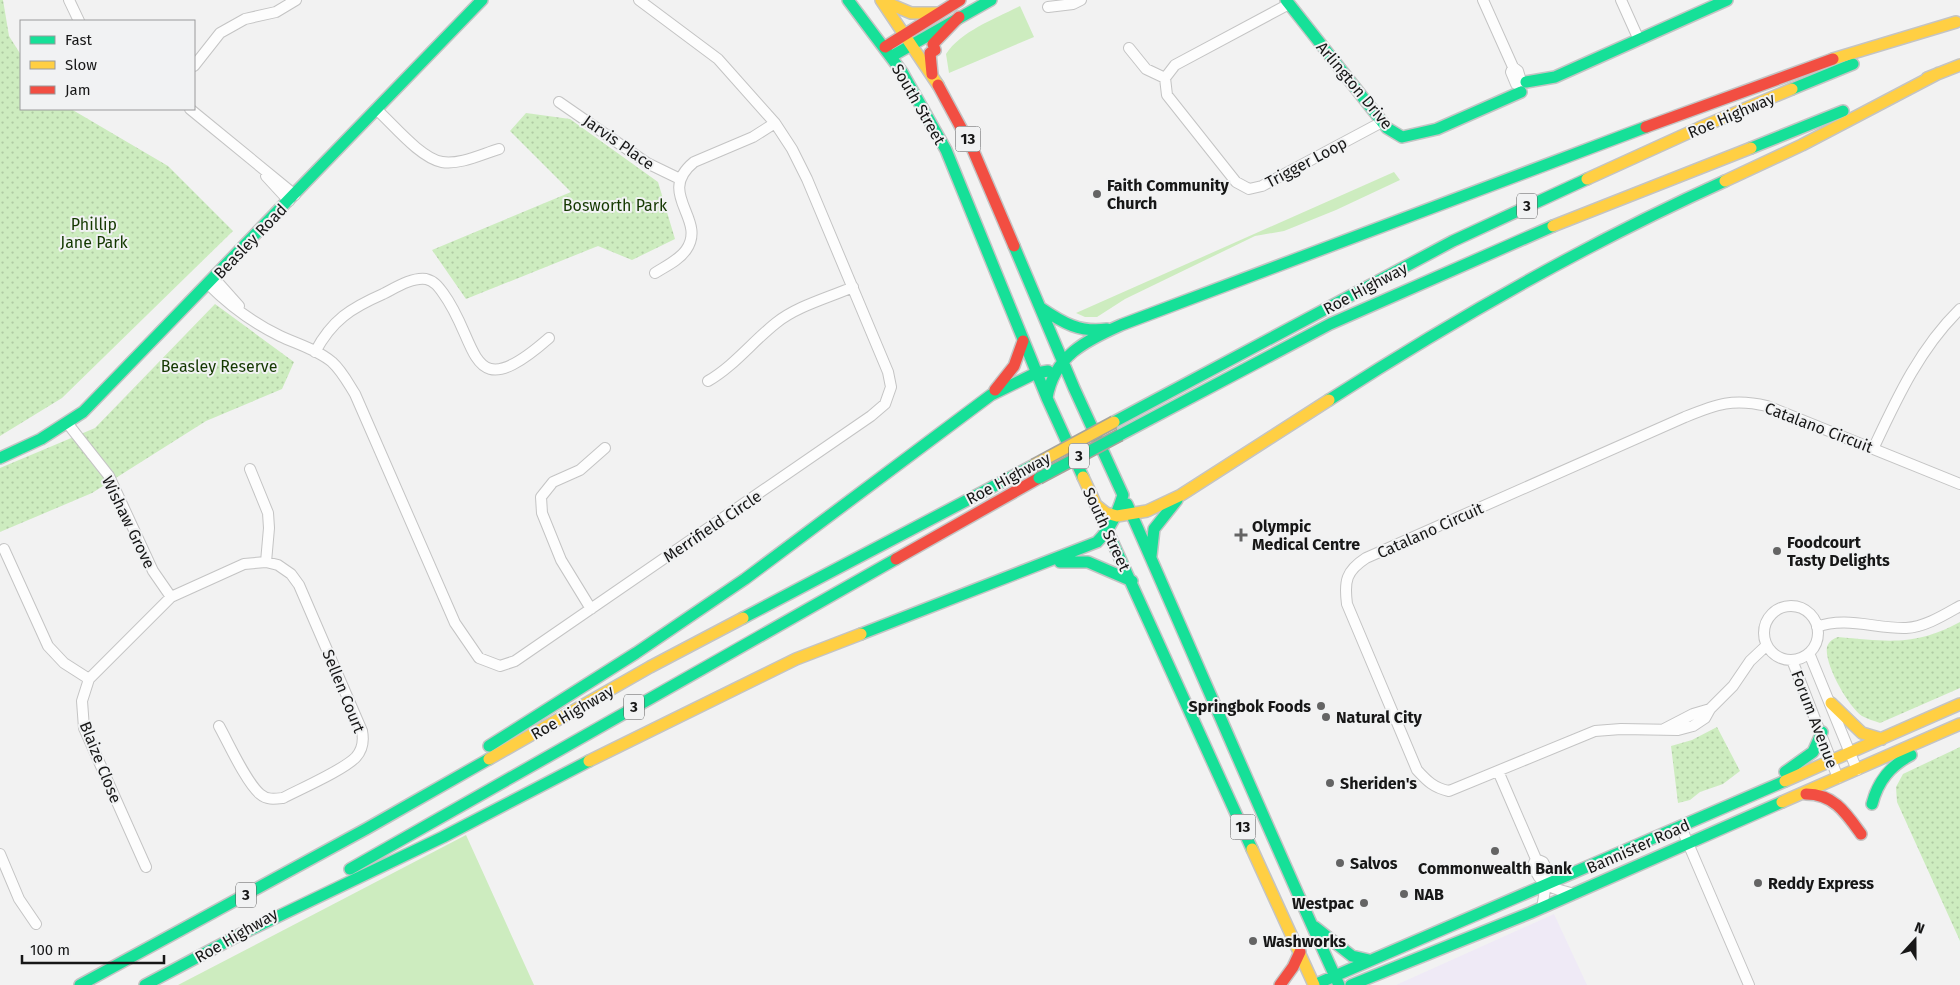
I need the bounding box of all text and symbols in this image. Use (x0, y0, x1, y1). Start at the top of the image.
legend (20, 20, 195, 110)
text: Fast (65, 31, 92, 49)
street label: Arlington Drive (1313, 38, 1397, 133)
text: Slow (65, 56, 97, 74)
street label: South Street (888, 60, 949, 148)
text: Jam (65, 81, 91, 99)
street label: Roe Highway (1685, 89, 1778, 142)
street label: Jarvis Place (580, 111, 658, 174)
road number: 13 (956, 126, 980, 152)
street label: Trigger Loop (1262, 133, 1350, 192)
place label: Faith Community Church (1107, 176, 1230, 213)
marker: Faith Community Church (1091, 188, 1103, 200)
road number: 3 (1517, 194, 1537, 218)
park label: Bosworth Park (563, 196, 668, 215)
street label: Beasley Road (210, 200, 291, 283)
park label: Phillip Jane Park (60, 215, 129, 252)
street label: Roe Highway (1320, 258, 1411, 319)
park label: Beasley Reserve (161, 357, 277, 376)
street label: Catalano Circuit (1762, 398, 1876, 457)
road number: 3 (1069, 444, 1089, 468)
street label: Roe Highway (963, 448, 1054, 509)
street label: Wishaw Grove (98, 473, 159, 572)
street label: South Street (1079, 484, 1134, 574)
street label: Merrifield Circle (659, 487, 765, 566)
street label: Catalano Circuit (1374, 498, 1486, 562)
place label: Olympic Medical Centre (1252, 517, 1360, 554)
marker: Olympic Medical Centre (1234, 528, 1248, 542)
place label: Foodcourt Tasty Delights (1787, 533, 1890, 570)
marker: Foodcourt Tasty Delights (1771, 545, 1783, 557)
street label: Sellen Court (318, 647, 369, 736)
street label: Forum Avenue (1787, 668, 1842, 771)
street label: Roe Highway (527, 681, 617, 744)
road number: 3 (624, 694, 644, 720)
place label: Springbok Foods (1189, 697, 1311, 716)
marker: Springbok Foods (1315, 700, 1327, 712)
place label: Natural City (1336, 708, 1423, 727)
marker: Natural City (1320, 711, 1332, 723)
street label: Blaize Close (76, 719, 126, 806)
place label: Sheriden's (1340, 774, 1417, 793)
marker: Sheriden's (1324, 777, 1336, 789)
road number: 13 (1230, 814, 1256, 840)
street label: Bannister Road (1584, 815, 1693, 878)
marker: Commonwealth Bank (1489, 845, 1501, 857)
place label: Salvos (1350, 854, 1398, 873)
marker: Salvos (1334, 857, 1346, 869)
place label: Commonwealth Bank (1418, 859, 1572, 878)
place label: Reddy Express (1768, 874, 1874, 893)
marker: Reddy Express (1752, 877, 1764, 889)
road number: 3 (236, 882, 256, 908)
place label: NAB (1414, 885, 1444, 904)
marker: NAB (1398, 888, 1410, 900)
place label: Westpac (1292, 894, 1354, 913)
marker: Westpac (1358, 897, 1370, 909)
street label: Roe Highway (191, 904, 281, 967)
north arrow (1890, 915, 1940, 965)
text: N (1912, 919, 1927, 938)
scale bar (22, 932, 165, 964)
place label: Washworks (1263, 932, 1346, 951)
marker: Washworks (1247, 935, 1259, 947)
text: 100 m (30, 941, 70, 959)

